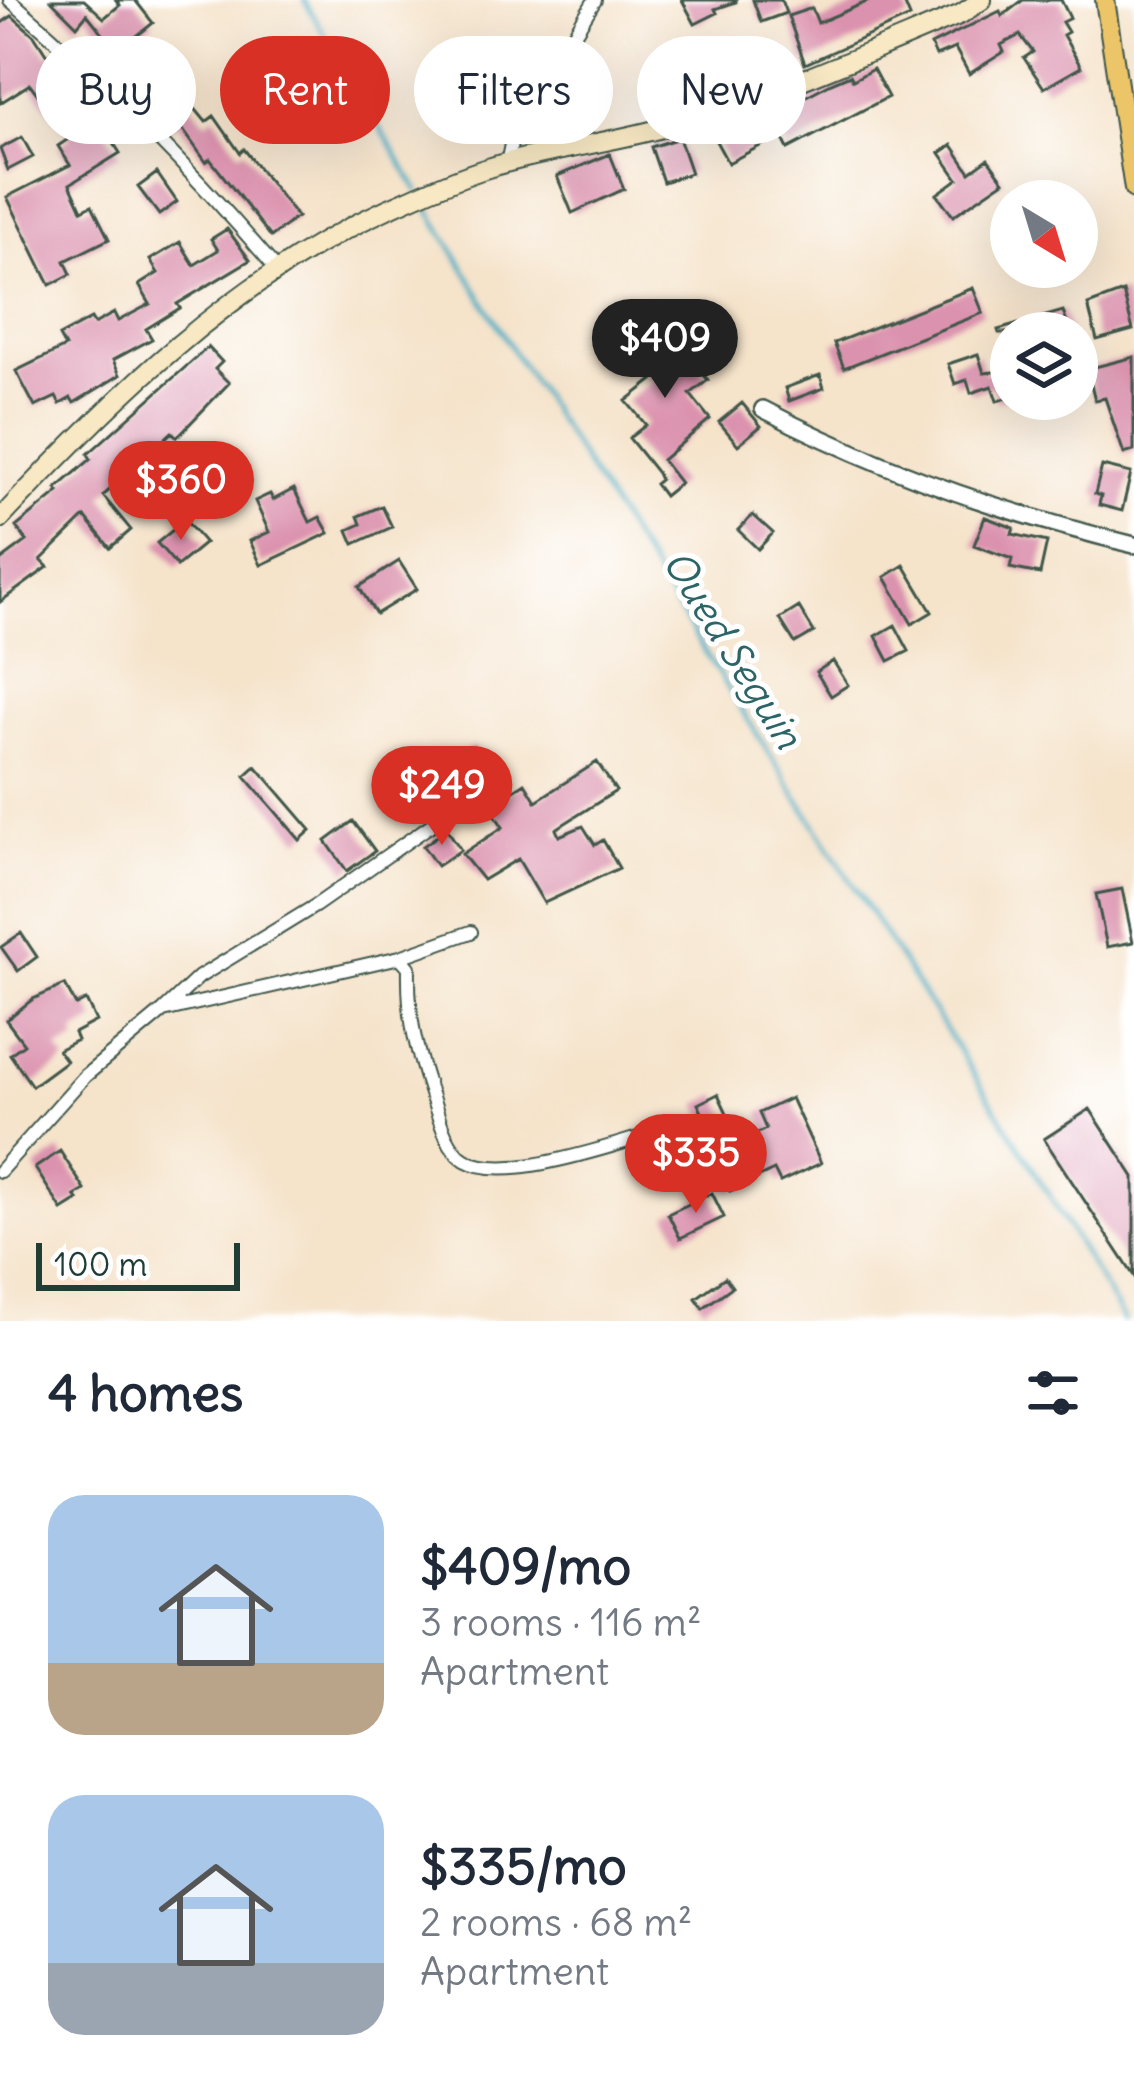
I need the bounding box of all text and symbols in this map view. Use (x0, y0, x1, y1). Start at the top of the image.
chip: Buy (36, 36, 196, 144)
chip: Rent (220, 36, 390, 144)
chip: Filters (414, 36, 613, 144)
chip: New (637, 36, 806, 144)
north arrow (990, 180, 1098, 288)
map controls (990, 180, 1098, 420)
pin: $409 (594, 299, 736, 401)
button: layers (990, 312, 1098, 420)
text: $409 (619, 313, 711, 362)
pin: $360 (110, 441, 252, 543)
text: $360 (135, 455, 227, 504)
water label: Oued Seguin (652, 541, 814, 759)
pin: $249 (371, 746, 513, 848)
text: $249 (398, 760, 486, 809)
pin: $335 (625, 1114, 767, 1216)
text: $335 (652, 1128, 740, 1177)
scale bar (36, 1237, 240, 1290)
text: 100 m (54, 1243, 147, 1285)
icon: filters (1020, 1360, 1086, 1426)
text: 4 homes (48, 1361, 243, 1425)
text: $409/mo (420, 1534, 631, 1598)
icon: home (144, 1543, 288, 1687)
text: 3 rooms · 116 m² (420, 1598, 702, 1647)
text: Apartment (420, 1647, 609, 1696)
text: $335/mo (420, 1834, 627, 1898)
icon: home (144, 1843, 288, 1987)
text: 2 rooms · 68 m² (420, 1898, 692, 1947)
text: Apartment (420, 1947, 609, 1996)

